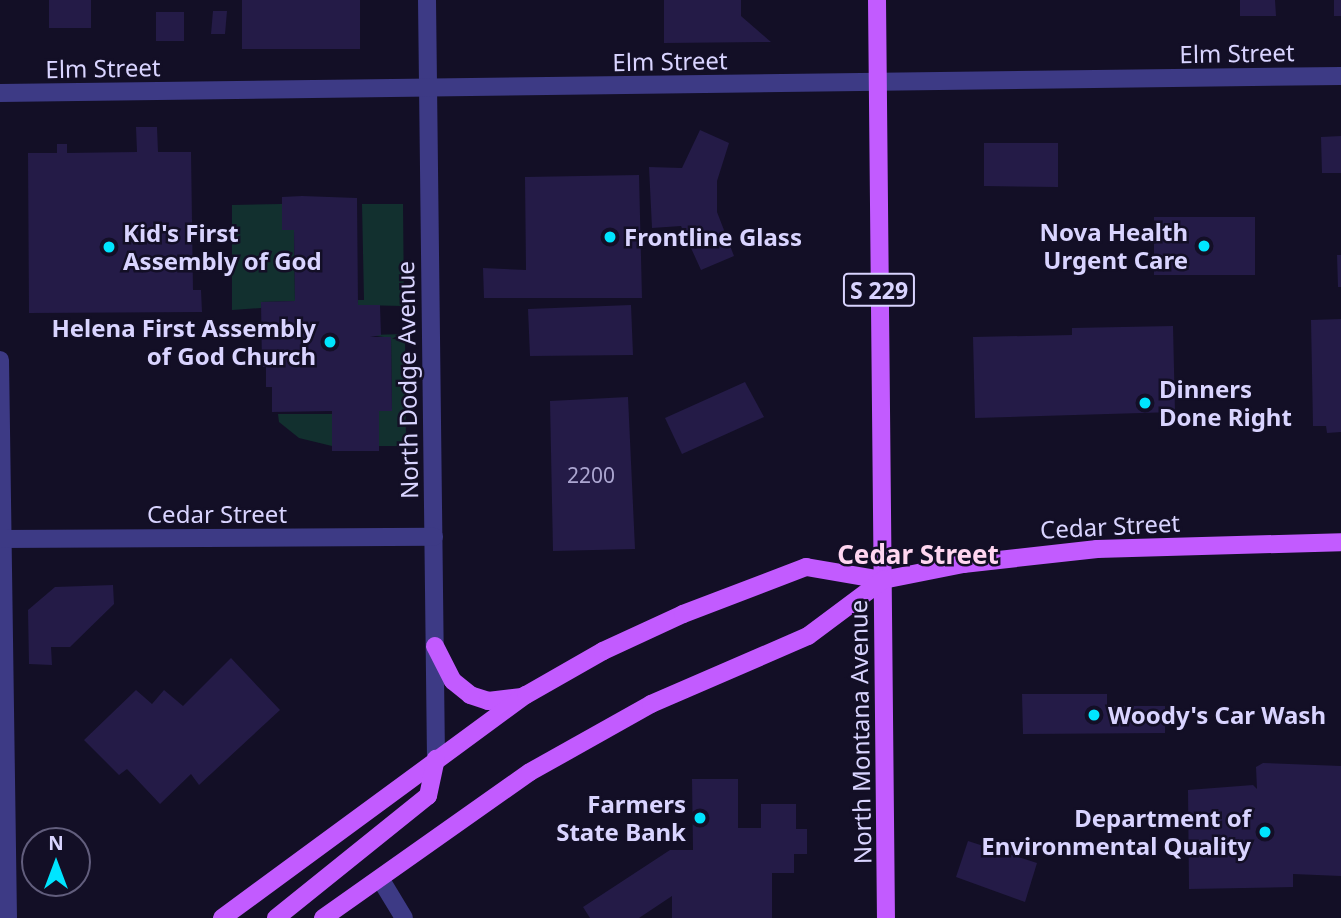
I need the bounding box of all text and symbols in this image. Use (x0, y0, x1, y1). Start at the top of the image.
street label: Elm Street (1179, 38, 1295, 68)
street label: Elm Street (612, 46, 728, 76)
street label: Elm Street (45, 53, 161, 83)
place label: Nova Health Urgent Care (1039, 218, 1188, 274)
place label: Kid's First Assembly of God (123, 219, 322, 275)
place label: Frontline Glass (624, 223, 802, 251)
marker: Frontline Glass (602, 229, 618, 245)
marker: Nova Health Urgent Care (1194, 236, 1214, 256)
marker: Kid's First Assembly of God (101, 239, 117, 255)
street label: North Dodge Avenue (391, 261, 423, 499)
road number: S 229 (842, 270, 916, 310)
place label: Helena First Assembly of God Church (51, 314, 316, 370)
marker: Helena First Assembly of God Church (322, 334, 338, 350)
place label: Dinners Done Right (1159, 375, 1292, 431)
marker: Dinners Done Right (1137, 395, 1153, 411)
house number: 2200 (567, 462, 615, 488)
street label: Cedar Street (147, 500, 287, 528)
street label: Cedar Street (1039, 508, 1181, 544)
district label: Cedar Street (837, 539, 999, 571)
street label: North Montana Avenue (843, 600, 877, 864)
place label: Woody's Car Wash (1108, 701, 1326, 729)
marker: Woody's Car Wash (1086, 707, 1102, 723)
place label: Farmers State Bank (556, 790, 686, 846)
place label: Department of Environmental Quality (981, 804, 1251, 860)
marker: Farmers State Bank (692, 810, 708, 826)
marker: Department of Environmental Quality (1257, 824, 1273, 840)
north arrow (21, 827, 91, 897)
text: N (48, 830, 64, 856)

